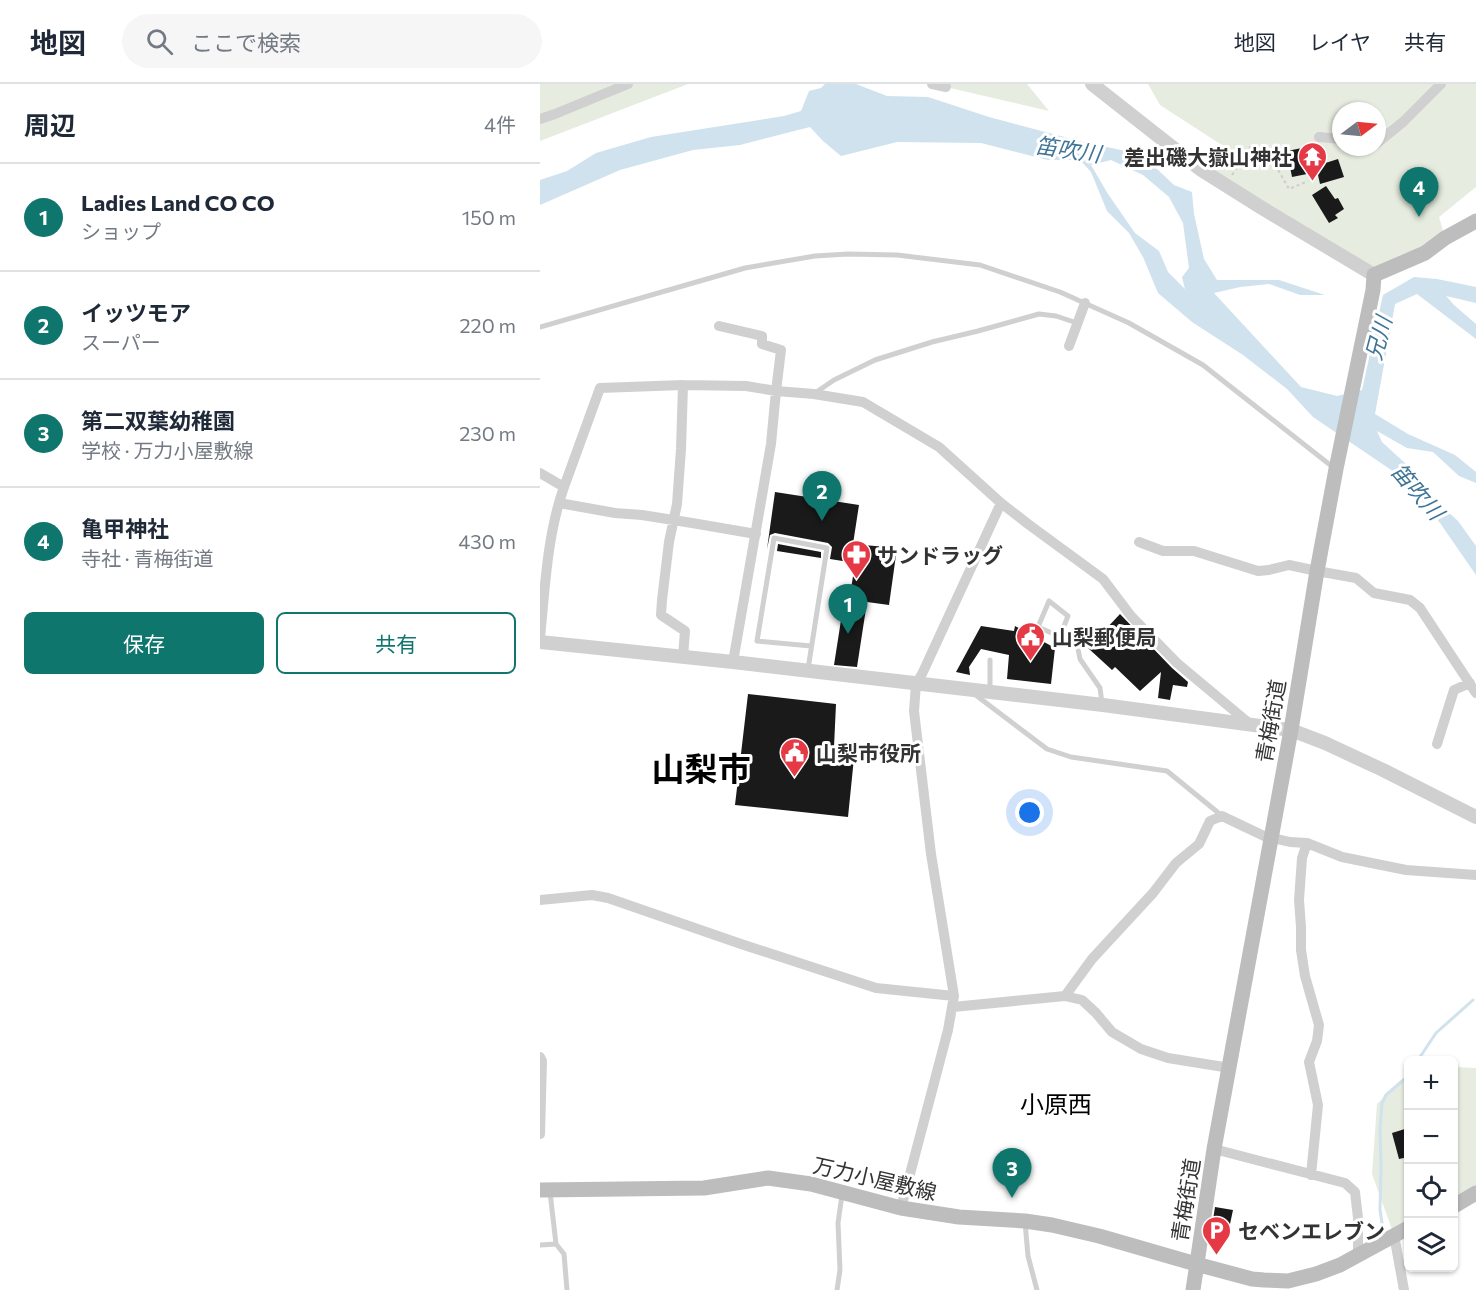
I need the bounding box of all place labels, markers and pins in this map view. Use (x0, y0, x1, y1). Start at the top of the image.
temple icon: 差出磯大嶽山神社 (1297, 140, 1329, 182)
place label: 差出磯大嶽山神社 (1124, 144, 1292, 169)
pin: 4 (1400, 168, 1438, 217)
pin: 2 (802, 472, 842, 521)
pharmacy icon: サンドラッグ (840, 538, 872, 580)
place label: サンドラッグ (877, 542, 1003, 567)
pin: 1 (828, 584, 868, 634)
public building icon: 山梨郵便局 (1015, 620, 1047, 662)
place label: 山梨郵便局 (1052, 624, 1157, 649)
public building icon: 山梨市役所 (779, 736, 811, 778)
place label: 山梨市役所 (816, 740, 921, 765)
pin: 3 (992, 1148, 1032, 1198)
parking icon: セベンエレブン (1201, 1214, 1233, 1256)
place label: セベンエレブン (1238, 1218, 1385, 1243)

